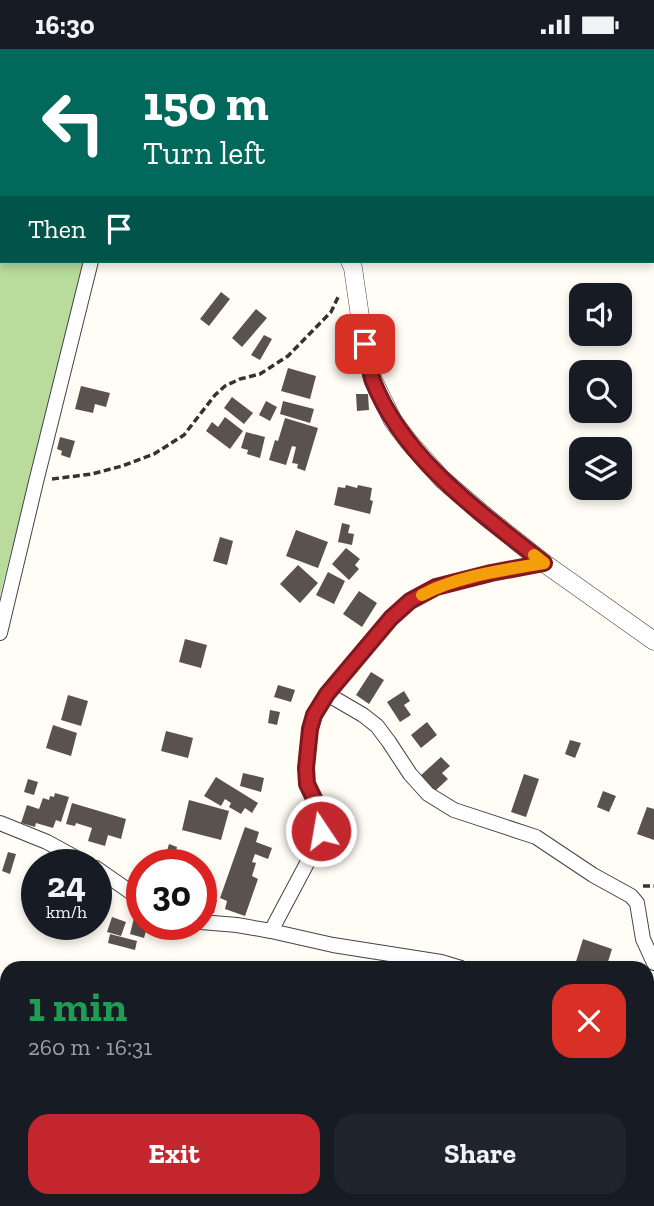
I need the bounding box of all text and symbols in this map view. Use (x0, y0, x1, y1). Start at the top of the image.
text: 16:30 (35, 9, 95, 41)
text: 150 m (143, 74, 269, 133)
icon: left (28, 77, 119, 168)
text: Turn left (143, 134, 265, 172)
icon: arrive (100, 210, 138, 248)
text: Then (28, 213, 86, 245)
map controls (569, 283, 632, 500)
button: sound (569, 283, 632, 346)
pin (335, 314, 395, 374)
icon: arrive (346, 325, 384, 363)
button: search (569, 360, 632, 423)
button: layers (569, 437, 632, 500)
position arrow (284, 794, 358, 868)
speed limit sign: 30 (126, 849, 217, 940)
text: 24 (47, 864, 86, 906)
text: km/h (46, 901, 87, 923)
text: 1 min (28, 981, 127, 1032)
button: close (552, 984, 626, 1058)
text: 260 m · 16:31 (28, 1033, 152, 1061)
button: Exit (28, 1114, 320, 1194)
button: Share (334, 1114, 626, 1194)

